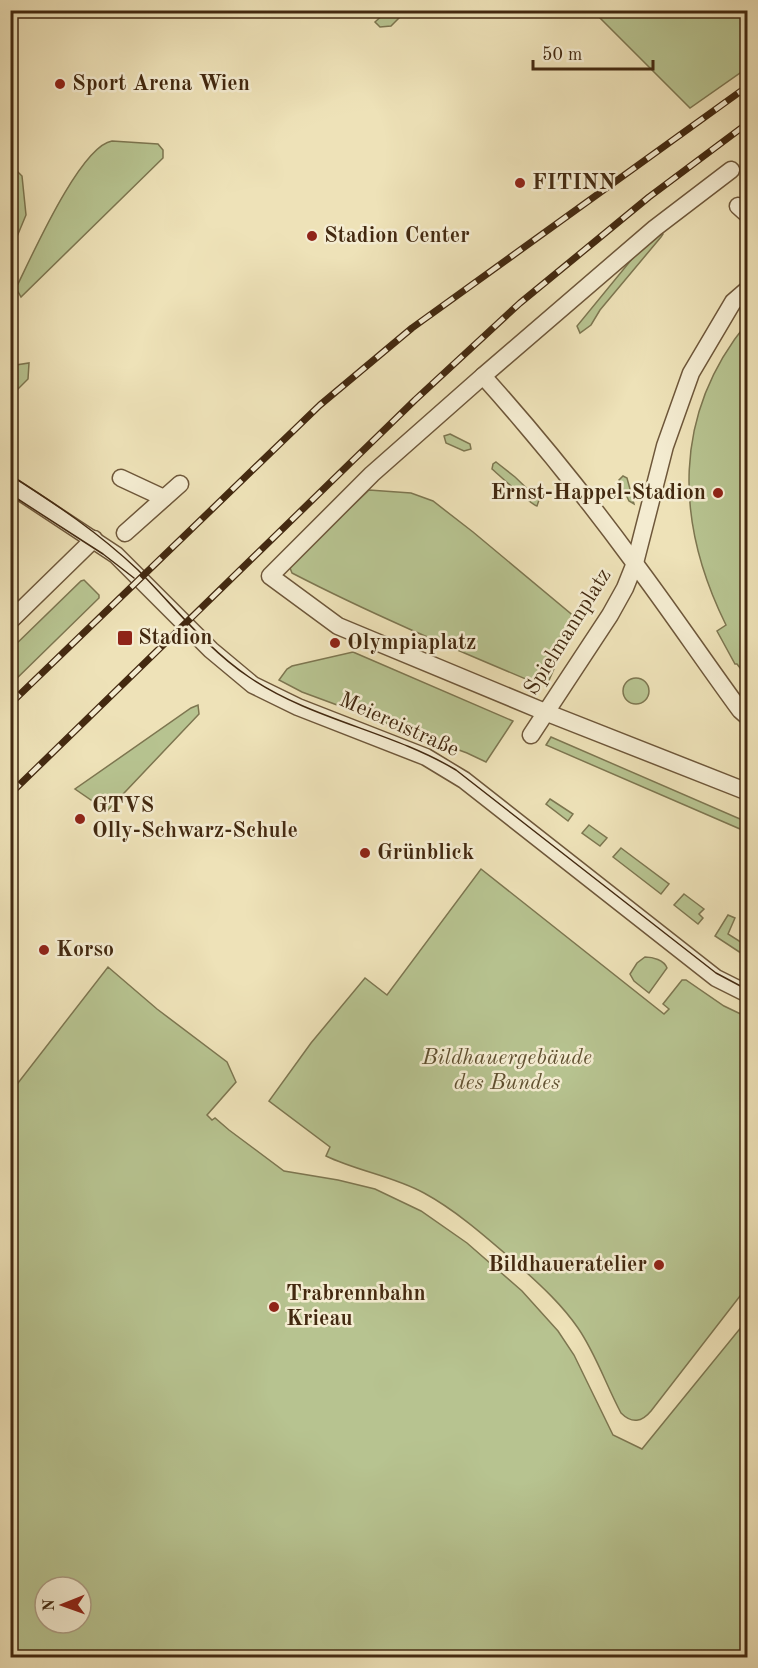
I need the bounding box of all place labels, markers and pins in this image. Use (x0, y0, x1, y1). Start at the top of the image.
place label: Sport Arena Wien (72, 73, 250, 95)
marker: Sport Arena Wien (53, 77, 67, 91)
place label: FITINN (532, 172, 616, 194)
marker: FITINN (513, 176, 527, 190)
place label: Stadion Center (324, 225, 470, 247)
marker: Stadion Center (305, 229, 319, 243)
place label: Ernst-Happel-Stadion (490, 482, 706, 504)
marker: Ernst-Happel-Stadion (711, 486, 725, 500)
place label: Stadion (138, 627, 213, 649)
marker: Stadion (116, 629, 134, 647)
place label: Olympiaplatz (347, 632, 476, 654)
marker: Olympiaplatz (328, 636, 342, 650)
place label: GTVS Olly-Schwarz-Schule (92, 795, 298, 842)
marker: GTVS Olly-Schwarz-Schule (73, 812, 87, 826)
place label: Grünblick (377, 842, 474, 864)
marker: Grünblick (358, 846, 372, 860)
place label: Korso (56, 939, 114, 961)
marker: Korso (37, 943, 51, 957)
place label: Bildhaueratelier (488, 1254, 647, 1276)
marker: Bildhaueratelier (652, 1258, 666, 1272)
place label: Trabrennbahn Krieau (286, 1283, 426, 1330)
marker: Trabrennbahn Krieau (267, 1300, 281, 1314)

